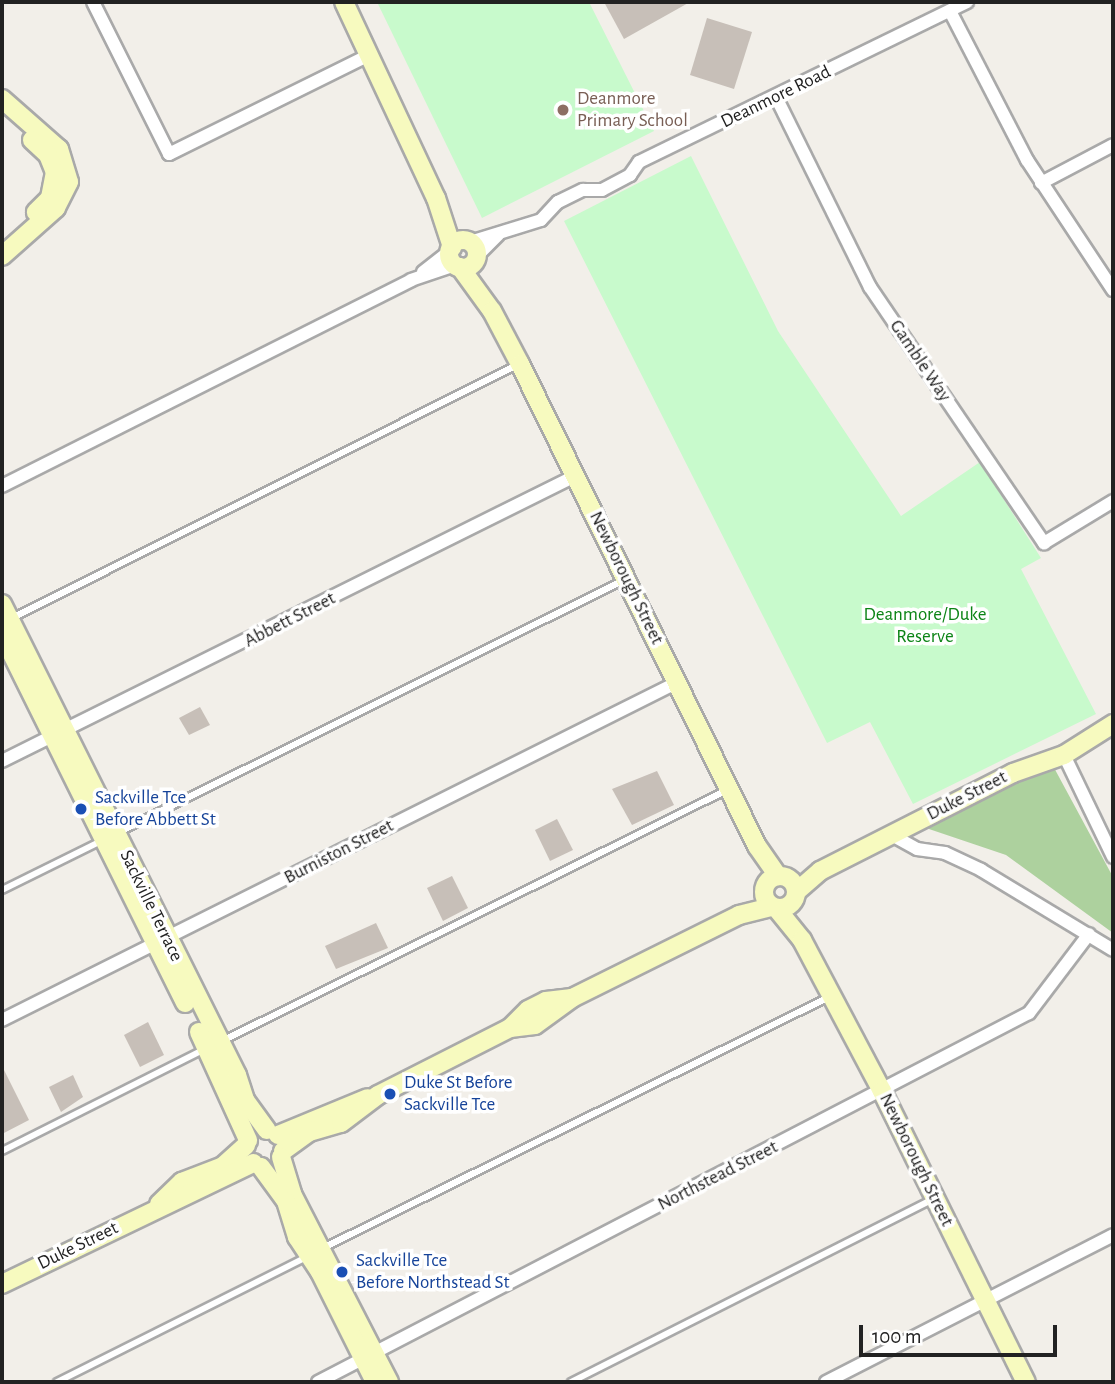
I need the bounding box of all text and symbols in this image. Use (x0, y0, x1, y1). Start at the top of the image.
street label: Deanmore Road (717, 61, 835, 133)
place label: Deanmore Primary School (577, 88, 688, 132)
marker: Deanmore Primary School (555, 102, 571, 118)
street label: Gamble Way (884, 316, 956, 406)
street label: Newborough Street (584, 508, 668, 648)
street label: Abbett Street (241, 587, 339, 653)
park label: Deanmore/Duke Reserve (864, 604, 986, 648)
street label: Duke Street (923, 766, 1011, 826)
place label: Sackville Tce Before Abbett St (95, 787, 216, 831)
marker: Sackville Tce Before Abbett St (73, 801, 89, 817)
street label: Burniston Street (280, 815, 398, 889)
street label: Sackville Terrace (114, 847, 188, 965)
place label: Duke St Before Sackville Tce (404, 1072, 513, 1116)
marker: Duke St Before Sackville Tce (382, 1086, 398, 1102)
street label: Newborough Street (874, 1090, 958, 1230)
street label: Northstead Street (654, 1136, 782, 1216)
street label: Duke Street (34, 1217, 122, 1275)
place label: Sackville Tce Before Northstead St (356, 1250, 510, 1294)
marker: Sackville Tce Before Northstead St (334, 1264, 350, 1280)
scale bar (863, 1310, 1061, 1354)
text: 100 m (872, 1326, 922, 1347)

